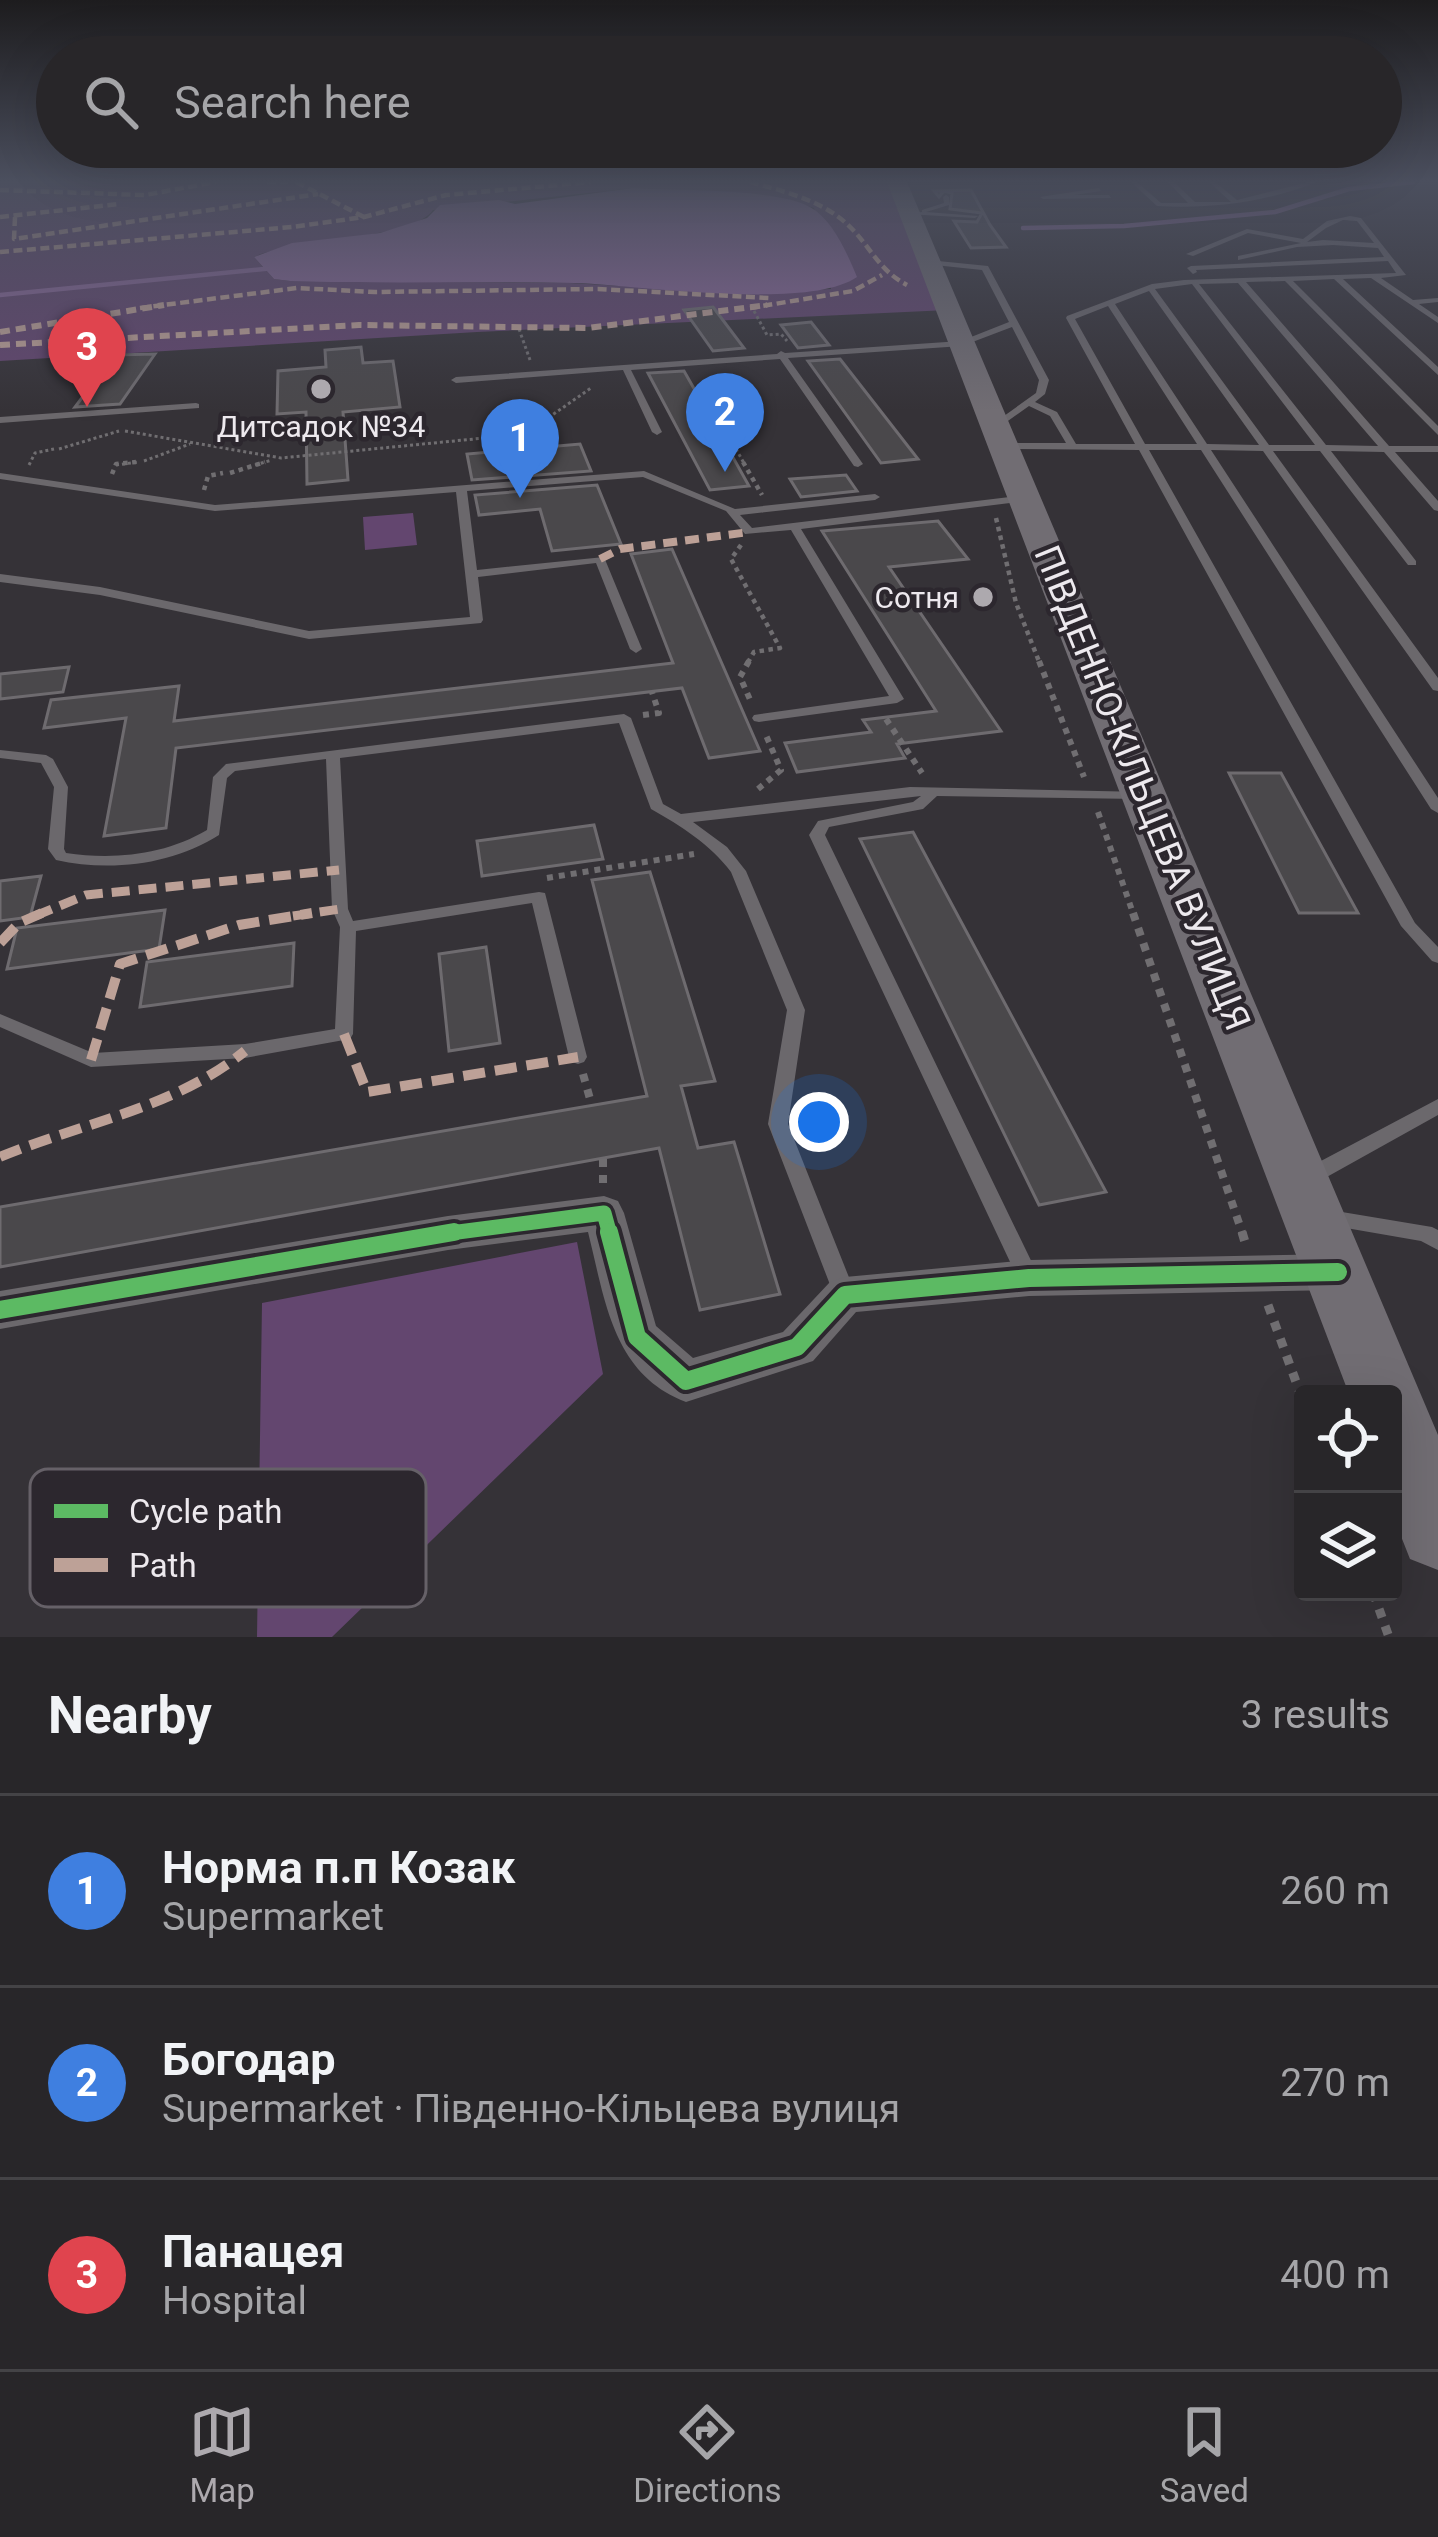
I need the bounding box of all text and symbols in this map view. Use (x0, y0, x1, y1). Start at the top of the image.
search box (36, 36, 1402, 168)
icon: search (78, 69, 144, 135)
text: Search here (174, 76, 411, 129)
pin: 3 (48, 308, 126, 407)
pin: 2 (686, 373, 764, 472)
marker: Дитсадок №34 (308, 376, 334, 402)
pin: 1 (481, 399, 559, 498)
place label: Дитсадок №34 (217, 409, 425, 444)
street label: ПІВДЕННО-КІЛЬЦЕВА ВУЛИЦЯ (1025, 540, 1259, 1036)
place label: Сотня (874, 580, 959, 615)
marker: Сотня (970, 584, 996, 610)
your location (789, 1092, 849, 1152)
map controls (1294, 1385, 1402, 1601)
button: locate (1294, 1385, 1402, 1493)
legend (30, 1469, 426, 1607)
text: Cycle path (129, 1492, 282, 1531)
button: layers (1294, 1493, 1402, 1601)
text: Path (129, 1546, 197, 1585)
text: Nearby (48, 1686, 212, 1745)
text: 3 results (1241, 1692, 1390, 1738)
text: Норма п.п Козак (162, 1841, 516, 1894)
text: 1 (76, 1868, 98, 1914)
text: 260 m (1280, 1868, 1390, 1914)
text: Supermarket (162, 1894, 384, 1940)
text: Богодар (162, 2033, 336, 2086)
text: 2 (76, 2060, 98, 2106)
text: 270 m (1280, 2060, 1390, 2106)
text: Supermarket · Південно-Кільцева вулиця (162, 2086, 900, 2132)
text: Панацея (162, 2225, 344, 2278)
text: 3 (76, 2252, 98, 2298)
text: 400 m (1280, 2252, 1390, 2298)
text: Hospital (162, 2278, 307, 2324)
tab: Map (189, 2399, 255, 2510)
tab: Directions (633, 2399, 782, 2510)
tab: Saved (1160, 2399, 1249, 2510)

